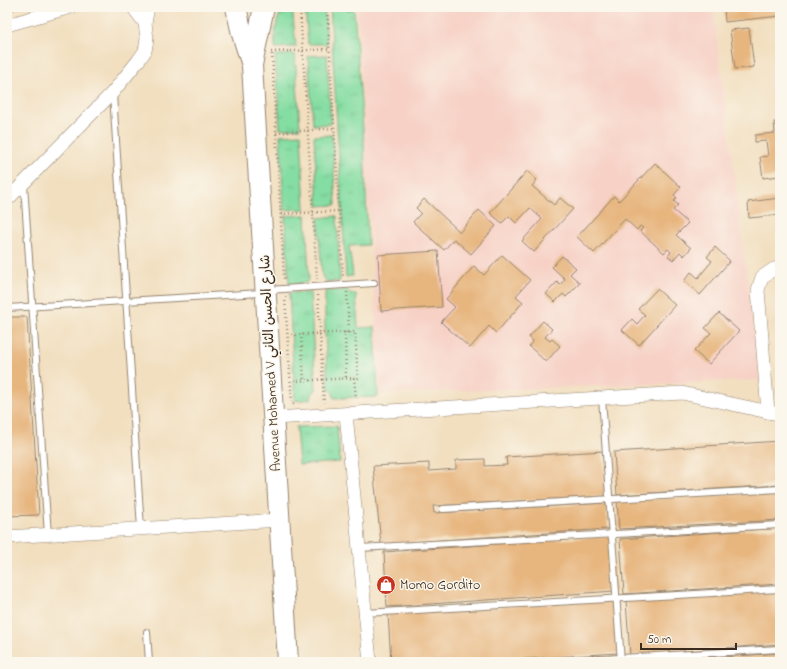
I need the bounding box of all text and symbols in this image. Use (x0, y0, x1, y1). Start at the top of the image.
street label: Avenue Mohamed V شارع الحسن الثاني (255, 254, 288, 472)
shop icon: Momo Gordito (375, 574, 397, 596)
place label: Momo Gordito (400, 575, 480, 596)
scale bar (641, 625, 736, 651)
text: 50 m (647, 631, 671, 649)

